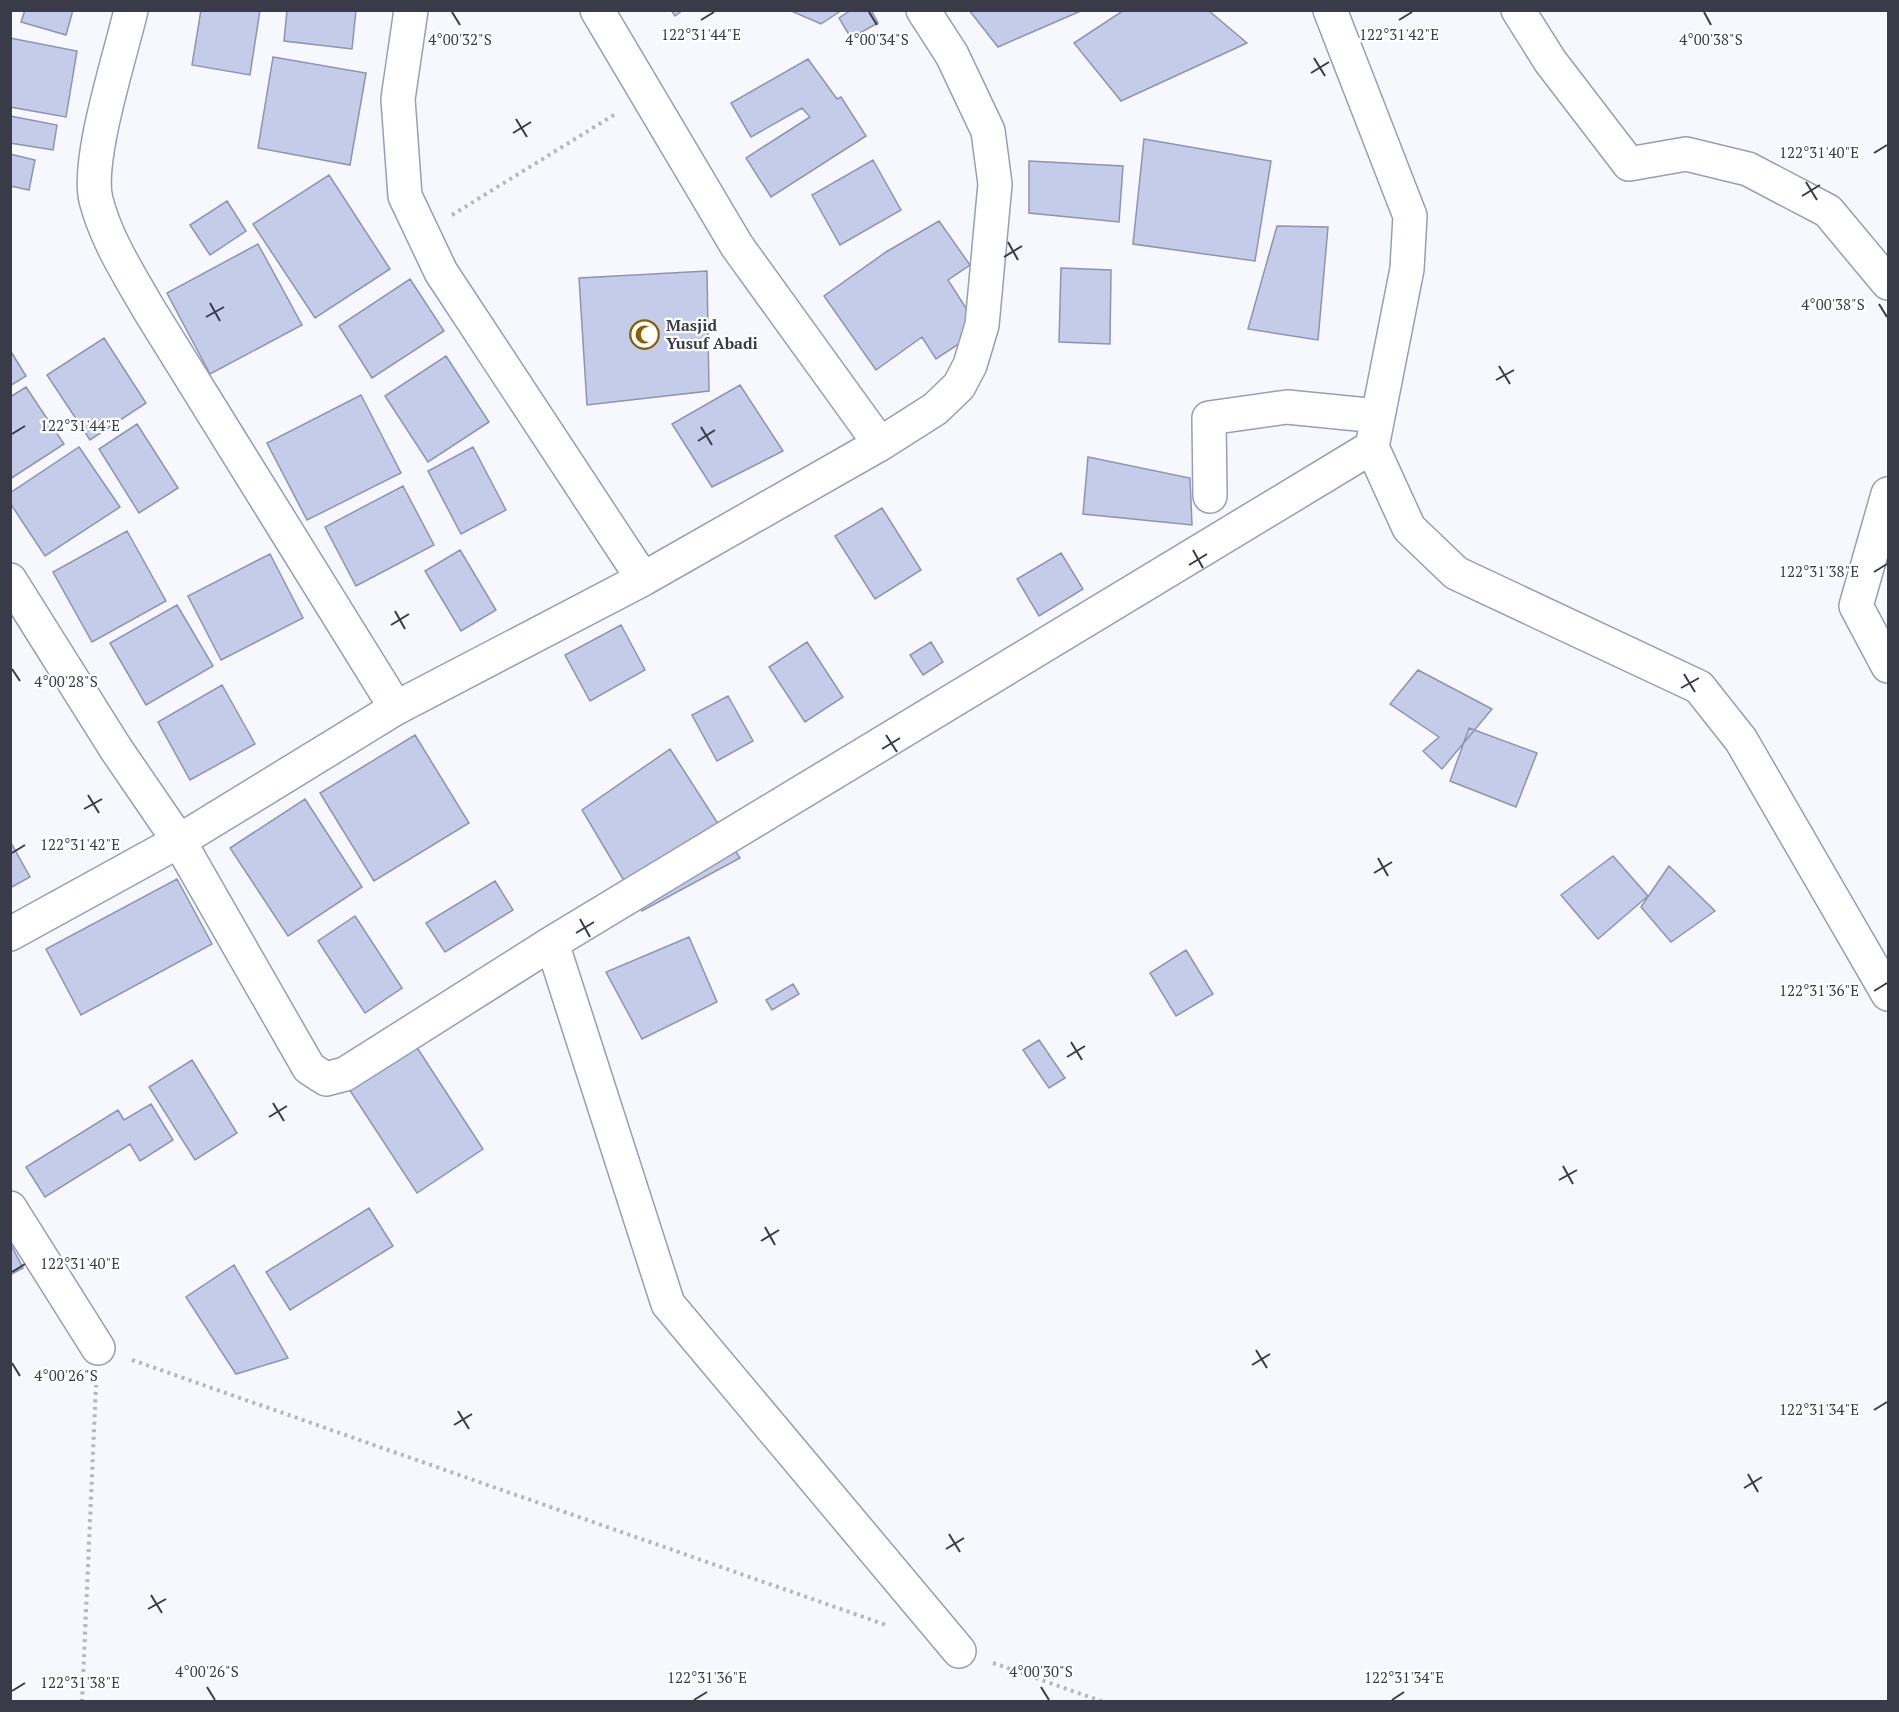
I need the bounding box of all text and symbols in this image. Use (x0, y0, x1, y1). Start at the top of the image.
text: 122°31'44"E (661, 24, 741, 44)
text: 122°31'42"E (1359, 24, 1439, 44)
text: 4°00'32"S (428, 29, 492, 49)
text: 4°00'34"S (845, 29, 909, 49)
text: 4°00'38"S (1679, 29, 1743, 49)
text: 122°31'40"E (1779, 142, 1859, 162)
text: 4°00'38"S (1801, 294, 1865, 314)
place label: Masjid Yusuf Abadi (666, 314, 758, 354)
mosque icon: Masjid Yusuf Abadi (629, 318, 661, 350)
text: 122°31'44"E (40, 415, 120, 435)
text: 122°31'38"E (1779, 561, 1859, 581)
text: 4°00'28"S (34, 671, 98, 691)
text: 122°31'42"E (40, 834, 120, 854)
text: 122°31'36"E (1779, 980, 1859, 1000)
text: 122°31'40"E (40, 1253, 120, 1273)
text: 4°00'26"S (34, 1365, 98, 1385)
text: 122°31'34"E (1779, 1399, 1859, 1419)
text: 4°00'26"S (175, 1661, 239, 1681)
text: 4°00'30"S (1009, 1661, 1073, 1681)
text: 122°31'36"E (667, 1667, 747, 1687)
text: 122°31'34"E (1364, 1667, 1444, 1687)
text: 122°31'38"E (40, 1672, 120, 1692)

